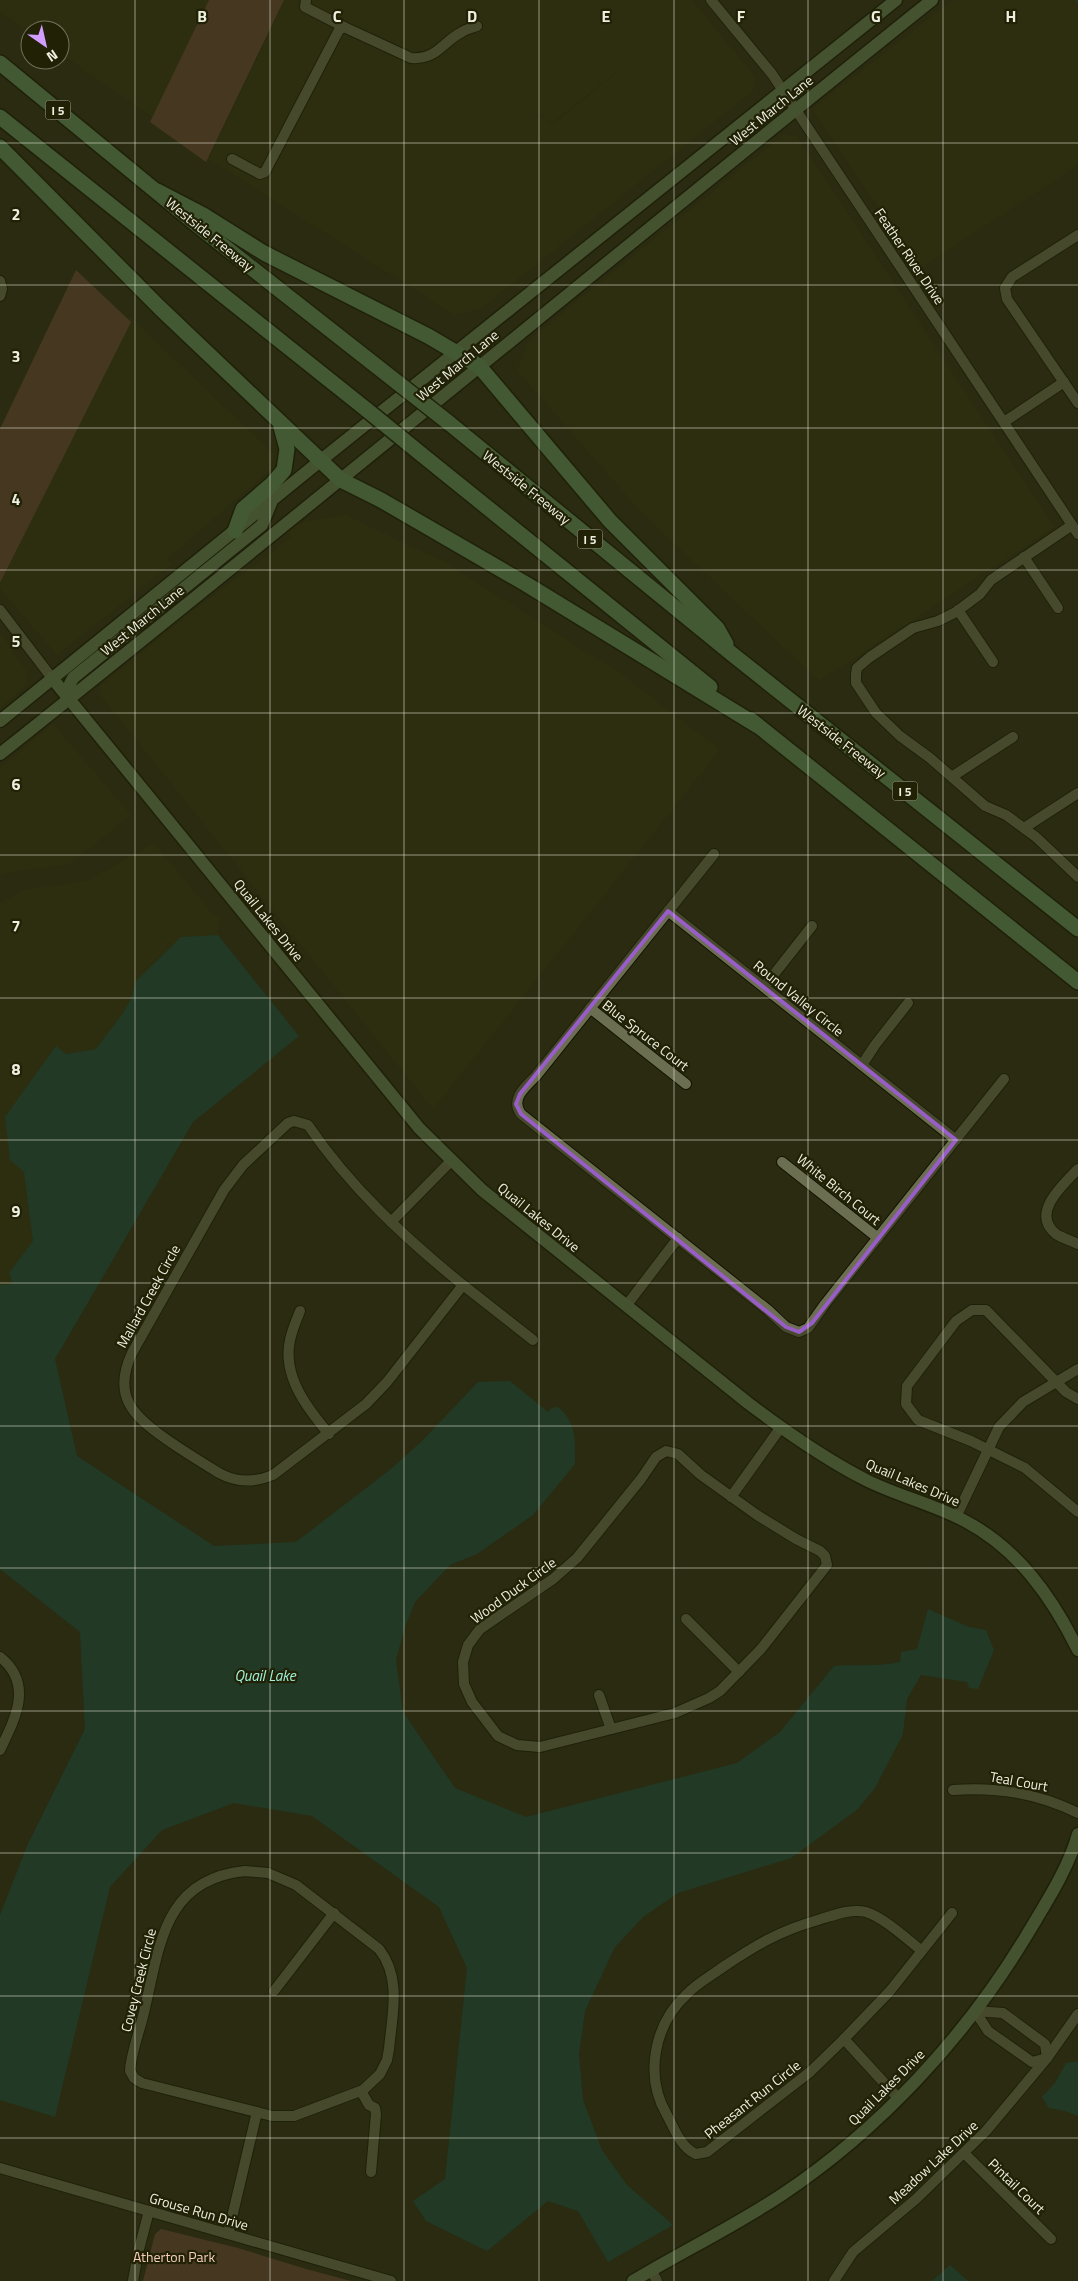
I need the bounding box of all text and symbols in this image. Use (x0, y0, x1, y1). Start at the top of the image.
text: B (197, 4, 207, 28)
text: C (333, 4, 342, 28)
text: D (467, 4, 477, 28)
text: E (602, 4, 611, 28)
text: F (737, 4, 746, 28)
text: G (871, 4, 881, 28)
text: H (1006, 4, 1016, 28)
north arrow (20, 20, 70, 70)
text: N (43, 45, 62, 68)
street label: West March Lane (725, 70, 817, 150)
road number: I 5 (46, 100, 70, 120)
street label: Westside Freeway (161, 192, 259, 276)
text: 2 (12, 202, 20, 226)
street label: Feather River Drive (870, 203, 950, 309)
street label: West March Lane (411, 324, 503, 406)
text: 3 (12, 344, 20, 368)
street label: Westside Freeway (478, 445, 576, 529)
text: 4 (12, 487, 21, 511)
road number: I 5 (578, 530, 602, 548)
street label: West March Lane (96, 580, 188, 660)
text: 5 (12, 629, 21, 653)
street label: Westside Freeway (793, 700, 891, 783)
text: 6 (12, 772, 21, 796)
road number: I 5 (892, 781, 918, 800)
street label: Quail Lakes Drive (229, 874, 309, 966)
text: 7 (12, 914, 20, 938)
street label: Round Valley Circle (749, 955, 849, 1041)
street label: Blue Spruce Court (598, 994, 694, 1076)
text: 8 (12, 1057, 21, 1081)
street label: White Birch Court (792, 1148, 886, 1230)
street label: Quail Lakes Drive (493, 1177, 585, 1257)
text: 9 (12, 1199, 21, 1223)
street label: Mallard Creek Circle (111, 1240, 185, 1352)
street label: Quail Lakes Drive (863, 1453, 963, 1511)
street label: Wood Duck Circle (466, 1552, 560, 1628)
water label: Quail Lake (234, 1664, 297, 1687)
street label: Teal Court (988, 1766, 1050, 1796)
street label: Covey Creek Circle (115, 1926, 161, 2034)
street label: Quail Lakes Drive (843, 2044, 929, 2130)
street label: Pheasant Run Circle (699, 2055, 805, 2143)
street label: Meadow Lake Drive (884, 2115, 982, 2209)
street label: Pintail Court (984, 2153, 1050, 2219)
street label: Grouse Run Drive (147, 2187, 251, 2235)
park label: Atherton Park (133, 2246, 215, 2267)

